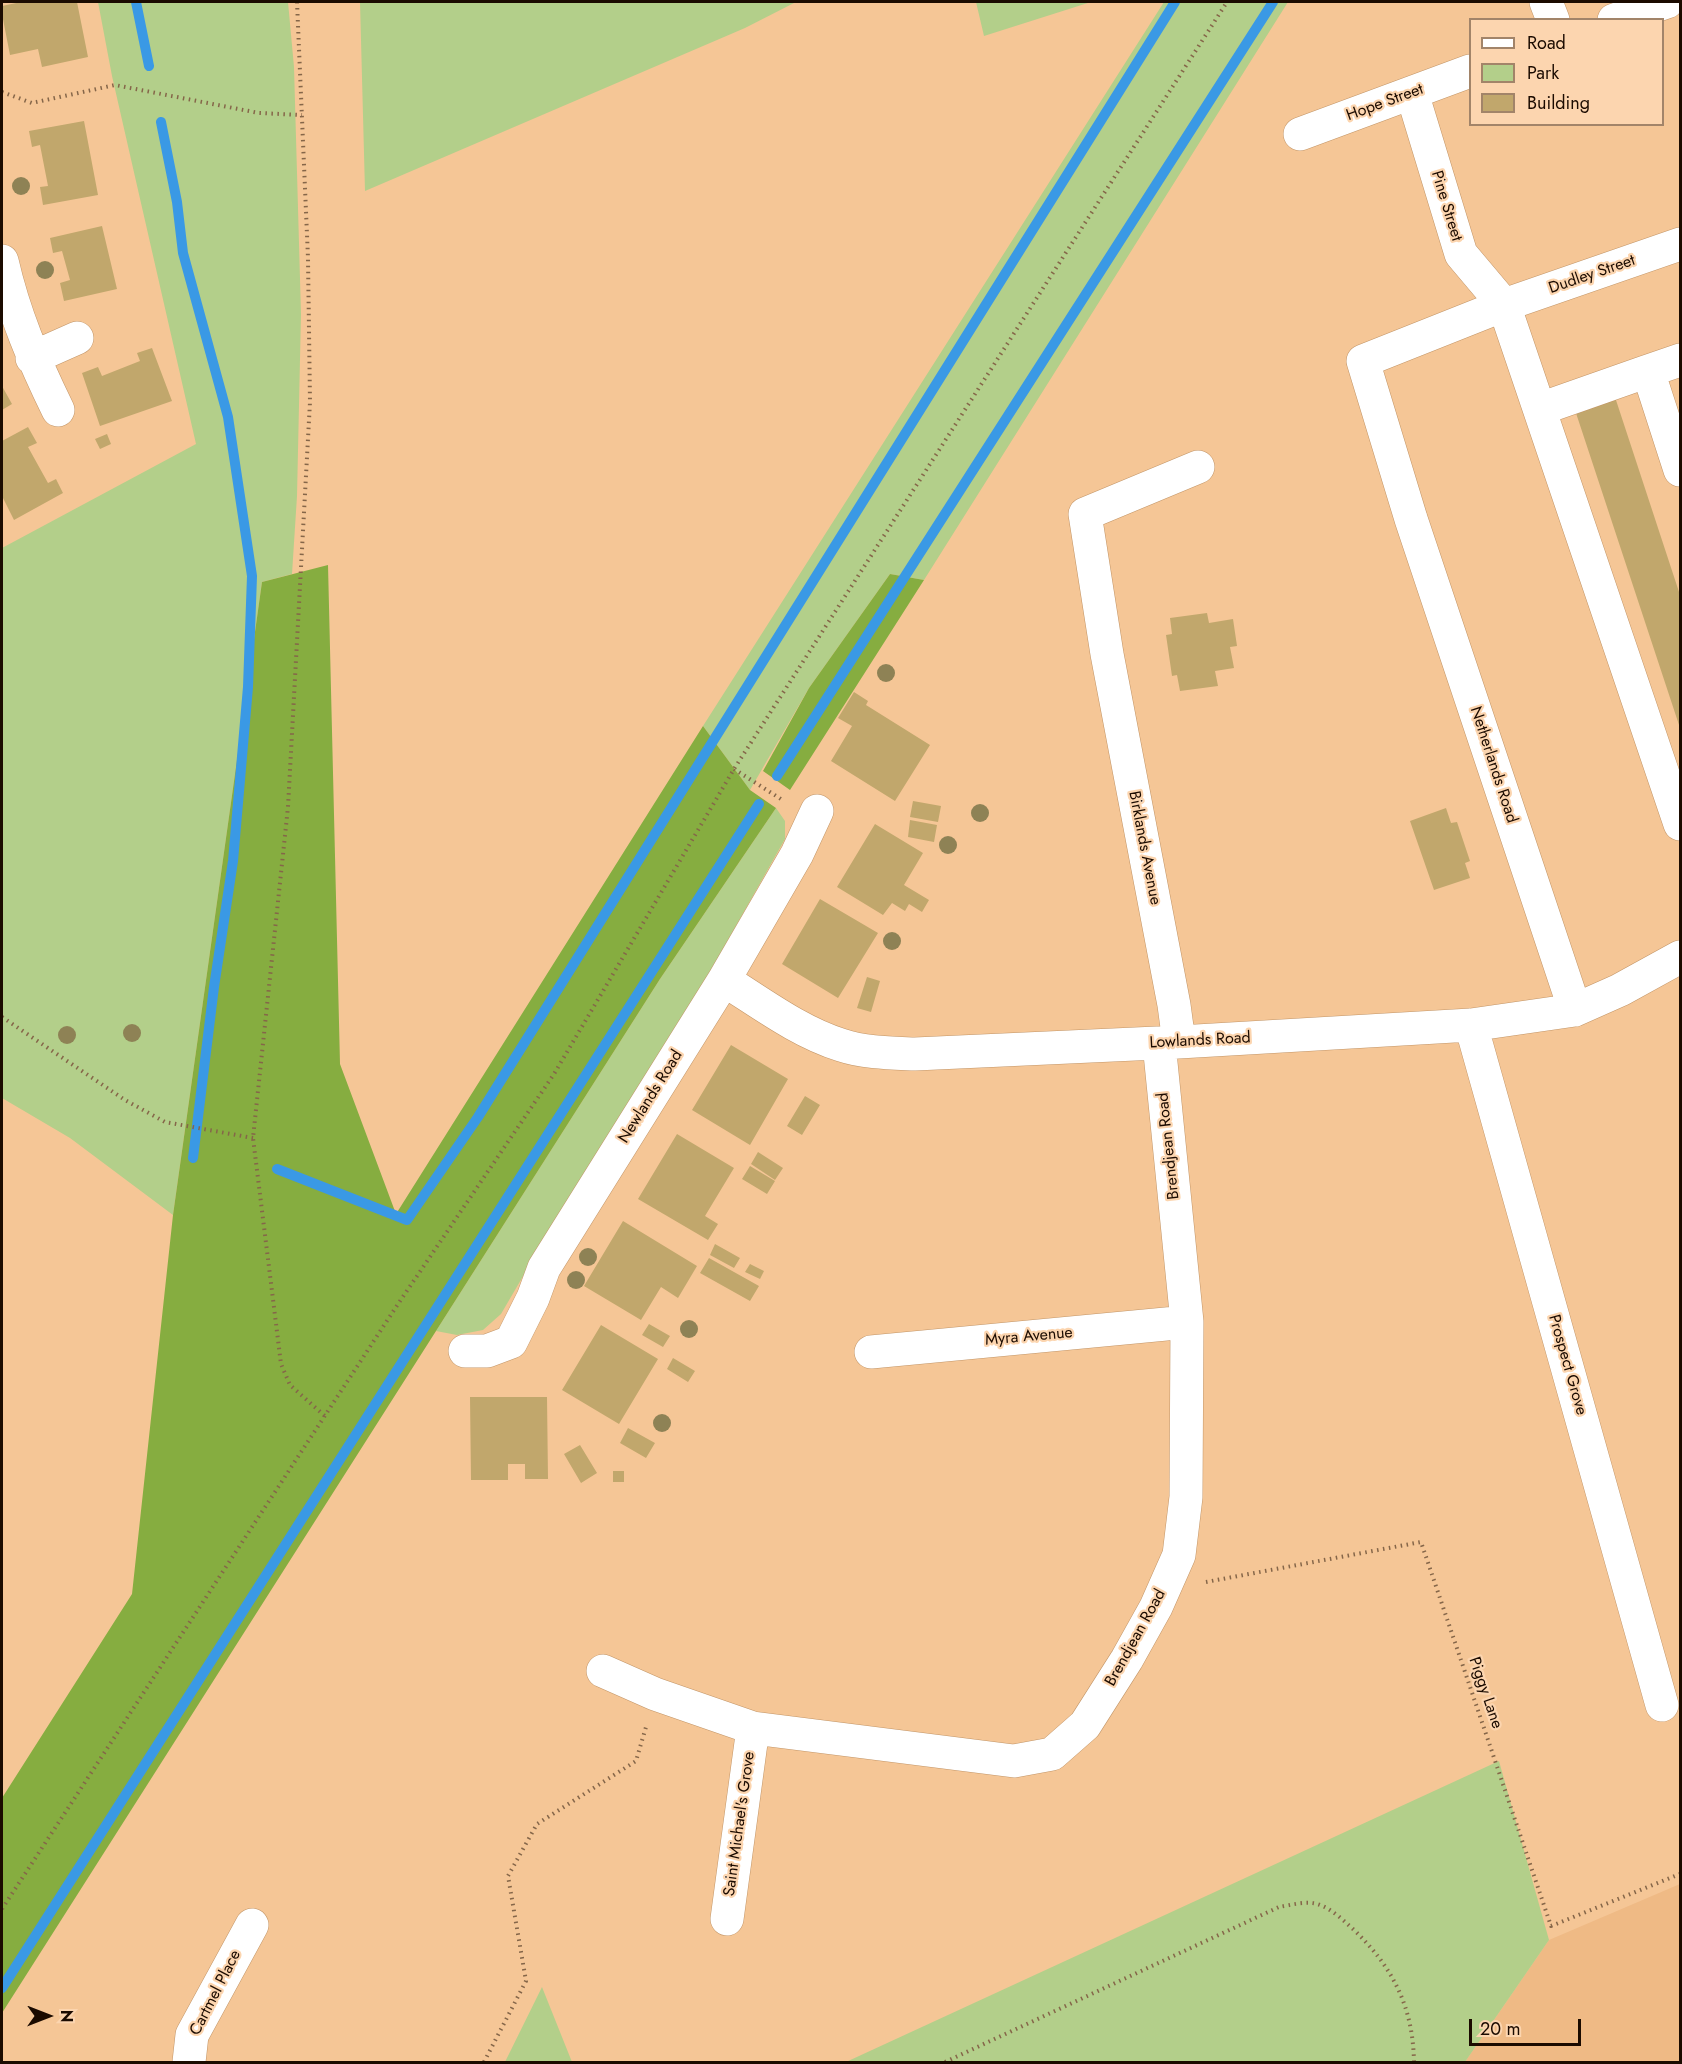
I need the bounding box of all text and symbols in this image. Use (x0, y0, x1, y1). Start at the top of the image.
legend (1469, 18, 1664, 126)
text: Road (1527, 30, 1566, 56)
text: Park (1527, 60, 1559, 86)
street label: Hope Street (1344, 80, 1426, 126)
text: Building (1527, 90, 1590, 116)
street label: Pine Street (1426, 169, 1466, 243)
street label: Dudley Street (1546, 251, 1638, 299)
street label: Netherlands Road (1465, 704, 1521, 826)
street label: Birklands Avenue (1124, 789, 1164, 907)
street label: Lowlands Road (1149, 1029, 1251, 1053)
street label: Newlands Road (615, 1047, 687, 1147)
street label: Brendjean Road (1154, 1091, 1184, 1201)
street label: Prospect Grove (1543, 1313, 1591, 1417)
street label: Myra Avenue (984, 1324, 1074, 1350)
street label: Brendjean Road (1102, 1586, 1170, 1690)
street label: Piggy Lane (1464, 1655, 1506, 1731)
street label: Saint Michael's Grove (720, 1750, 760, 1898)
street label: Cartmel Place (186, 1947, 246, 2039)
north arrow (18, 1986, 78, 2046)
scale bar (1472, 2007, 1584, 2045)
text: N (55, 2010, 78, 2022)
text: 20 m (1480, 2016, 1520, 2042)

